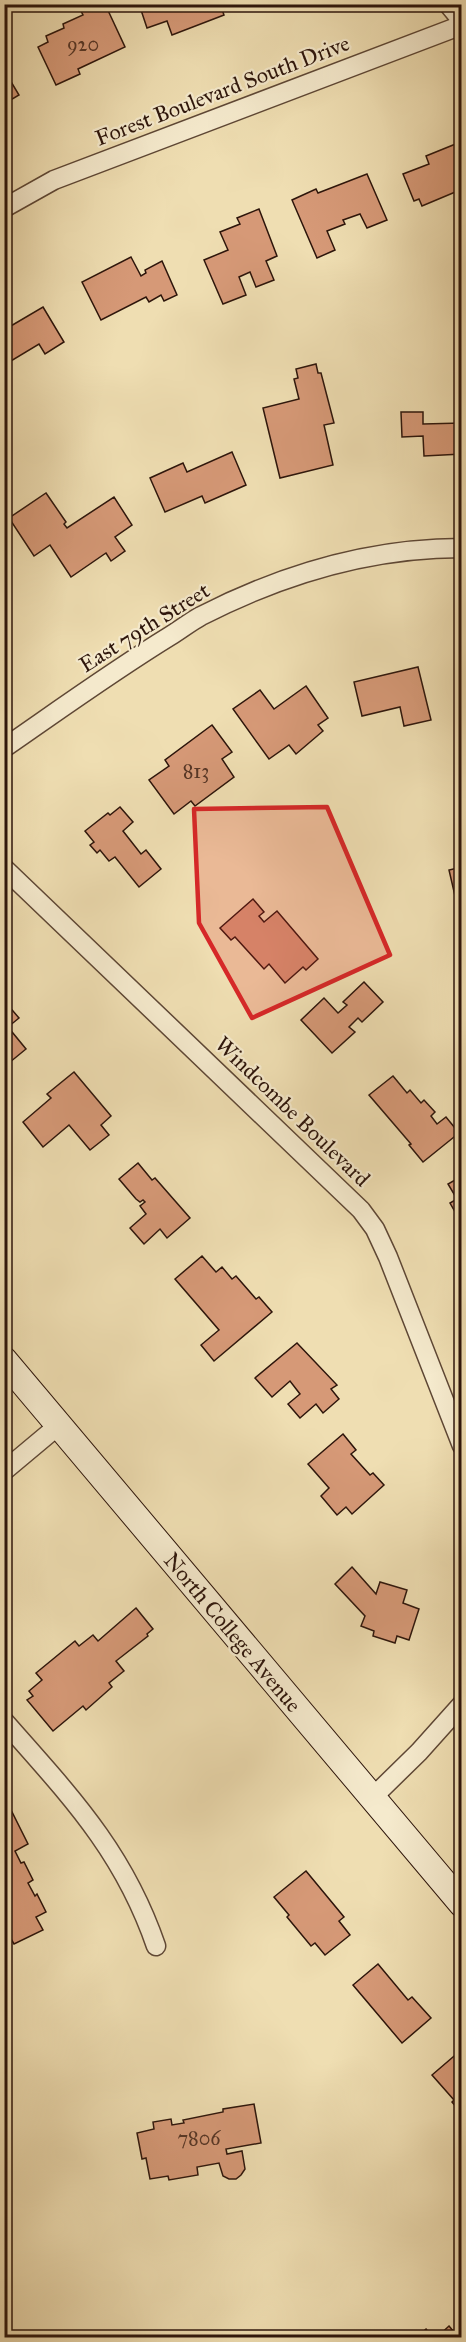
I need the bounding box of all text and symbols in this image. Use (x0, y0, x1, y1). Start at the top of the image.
street label: Forest Boulevard South Drive (91, 29, 353, 152)
house number: 920 (67, 32, 99, 56)
street label: East 79th Street (74, 577, 215, 678)
house number: 813 (183, 759, 209, 783)
street label: Windcombe Boulevard (210, 1031, 376, 1192)
street label: North College Avenue (158, 1547, 307, 1718)
house number: 7806 (177, 2126, 221, 2150)

